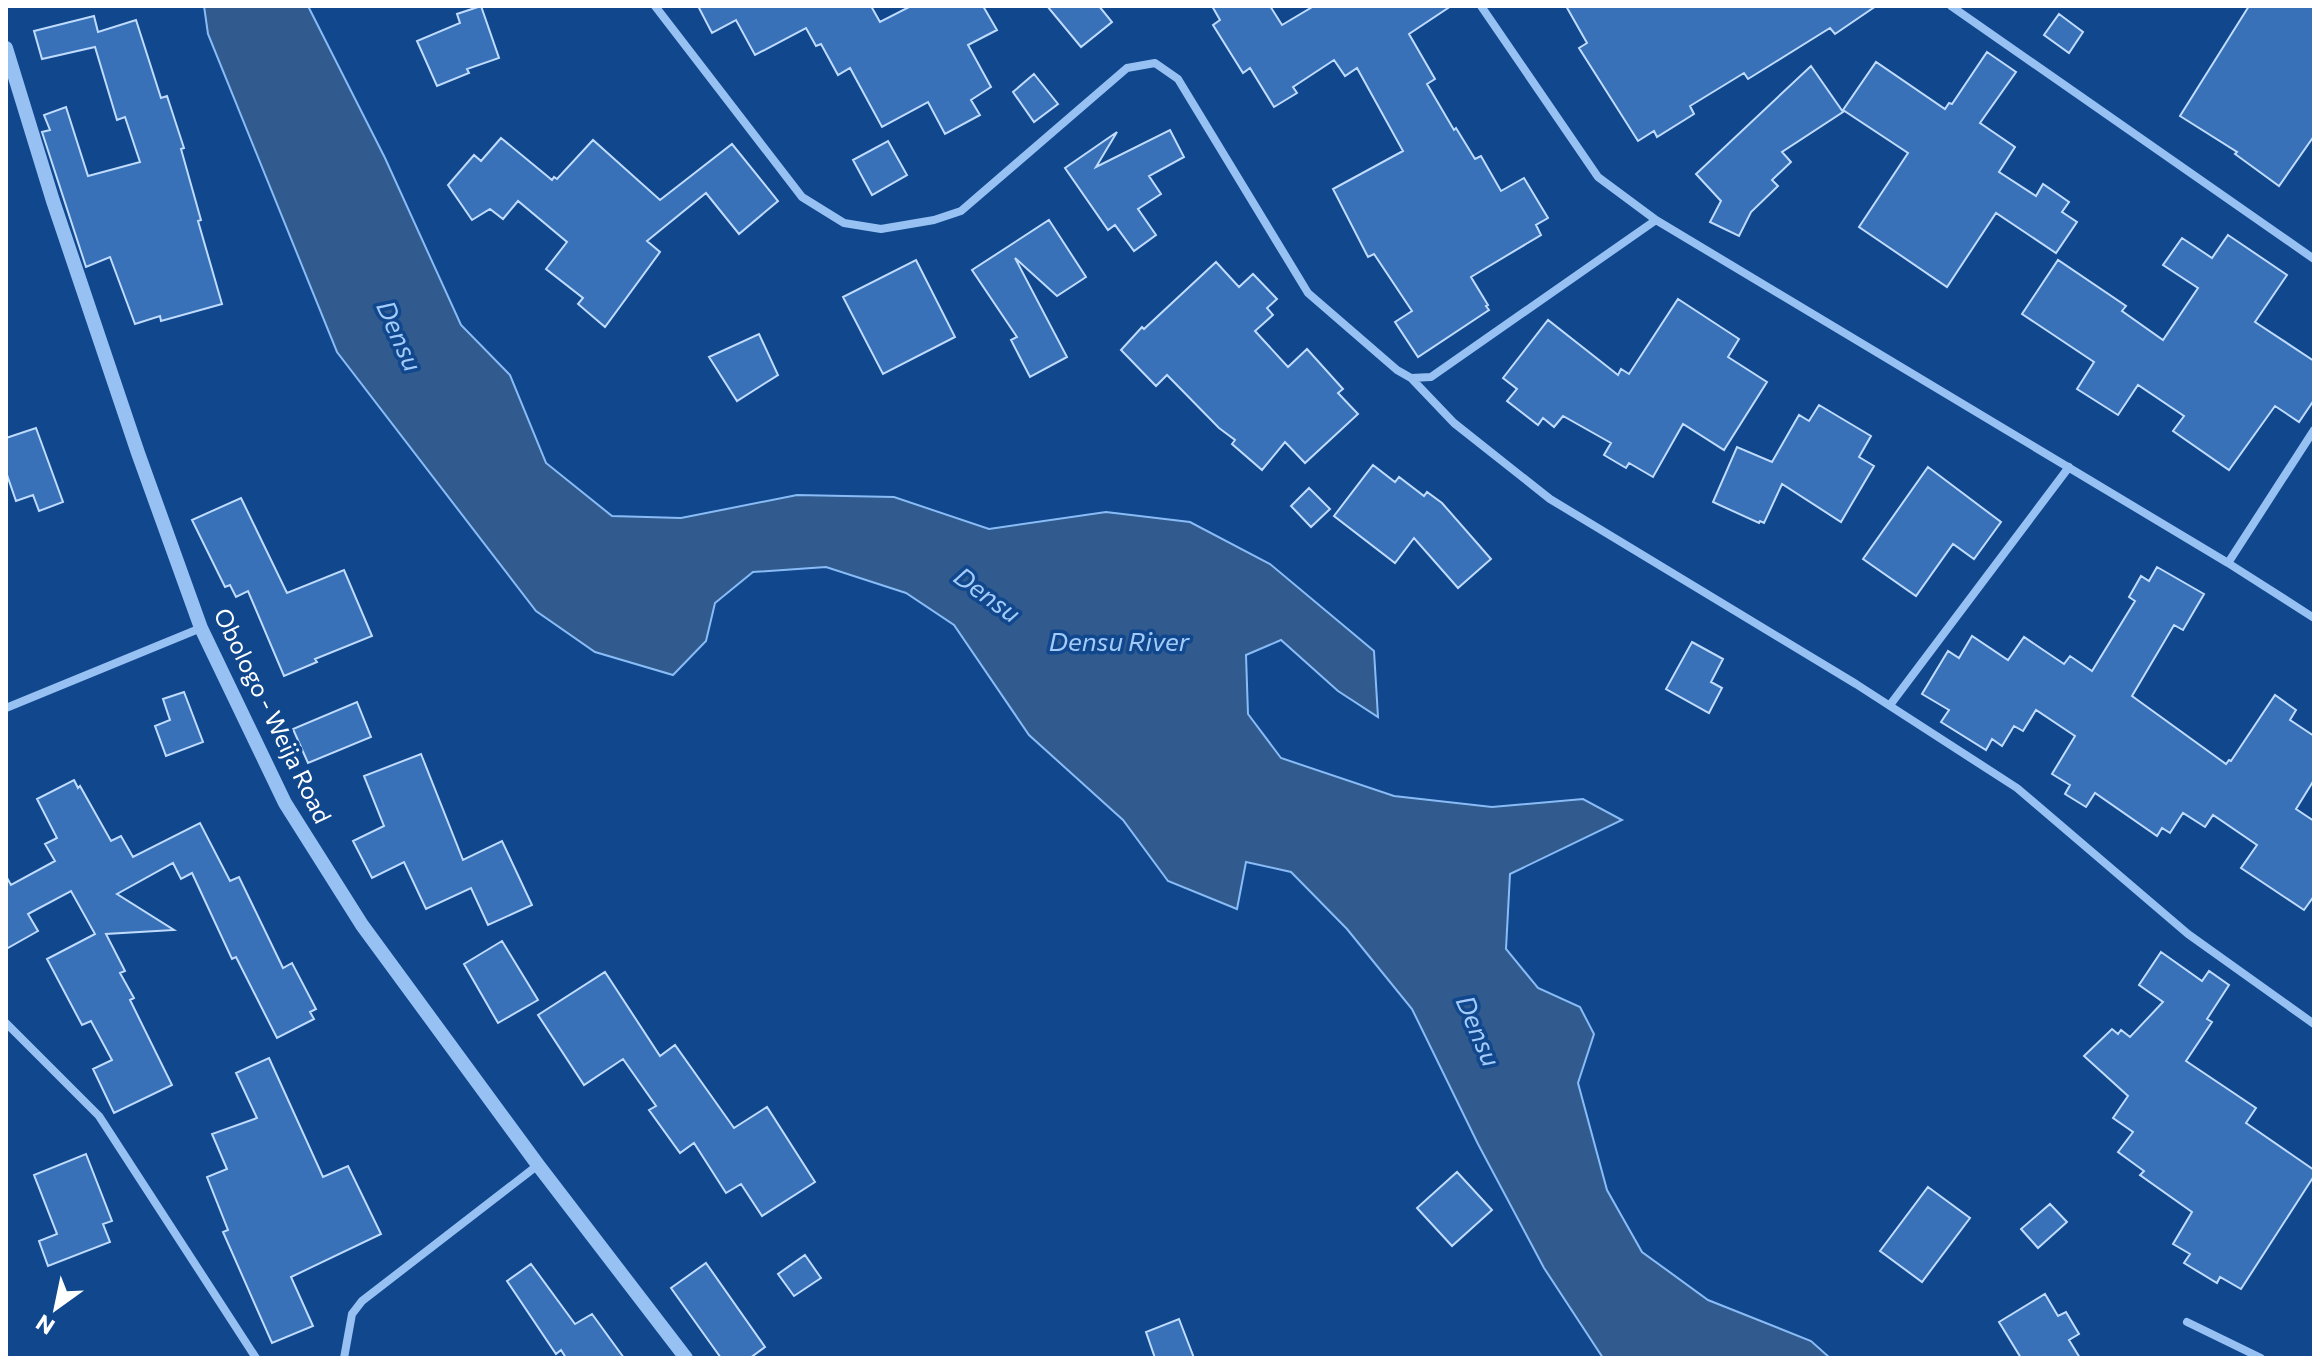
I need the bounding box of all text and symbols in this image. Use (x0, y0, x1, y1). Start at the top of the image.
water label: Densu (371, 295, 430, 376)
water label: Densu (949, 559, 1027, 628)
street label: Obologo - Weija Road (209, 603, 338, 828)
water label: Densu River (1049, 625, 1191, 656)
water label: Densu (1451, 990, 1508, 1071)
north arrow (16, 1268, 96, 1348)
text: N (31, 1309, 59, 1341)

